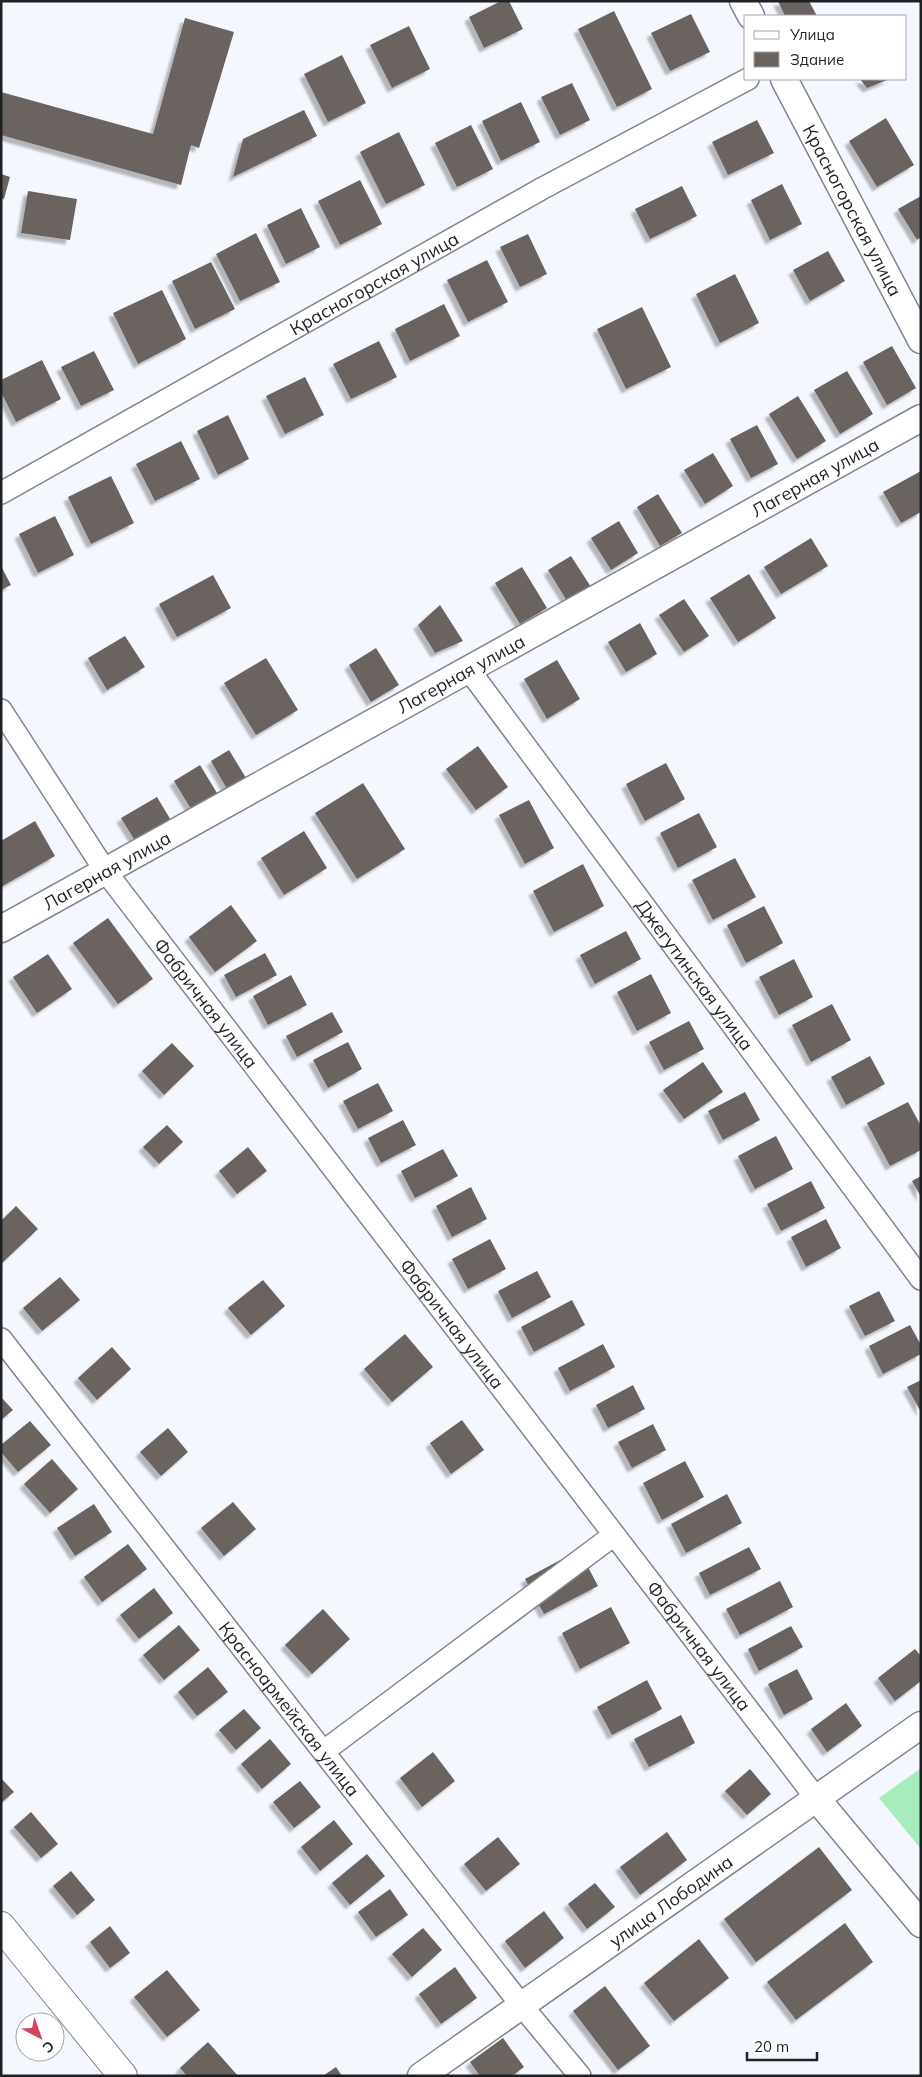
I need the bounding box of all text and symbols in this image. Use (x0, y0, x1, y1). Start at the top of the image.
legend (744, 15, 907, 80)
text: Улица (789, 25, 835, 44)
text: Здание (790, 50, 844, 69)
street label: Красногорская улица (798, 120, 907, 300)
street label: Красногорская улица (285, 226, 463, 340)
street label: Лагерная улица (747, 432, 883, 522)
street label: Лагерная улица (393, 629, 529, 718)
street label: Лагерная улица (39, 826, 175, 915)
street label: Джегутинская улица (631, 894, 759, 1055)
street label: Фабричная улица (149, 933, 263, 1072)
street label: Фабричная улица (395, 1254, 509, 1393)
street label: Фабричная улица (642, 1576, 756, 1715)
street label: Красноармейская улица (214, 1617, 365, 1801)
street label: улица Лободина (604, 1849, 737, 1952)
north arrow (15, 2012, 65, 2062)
scale bar (747, 2030, 817, 2062)
text: С (39, 2037, 58, 2057)
text: 20 m (754, 2037, 789, 2056)

